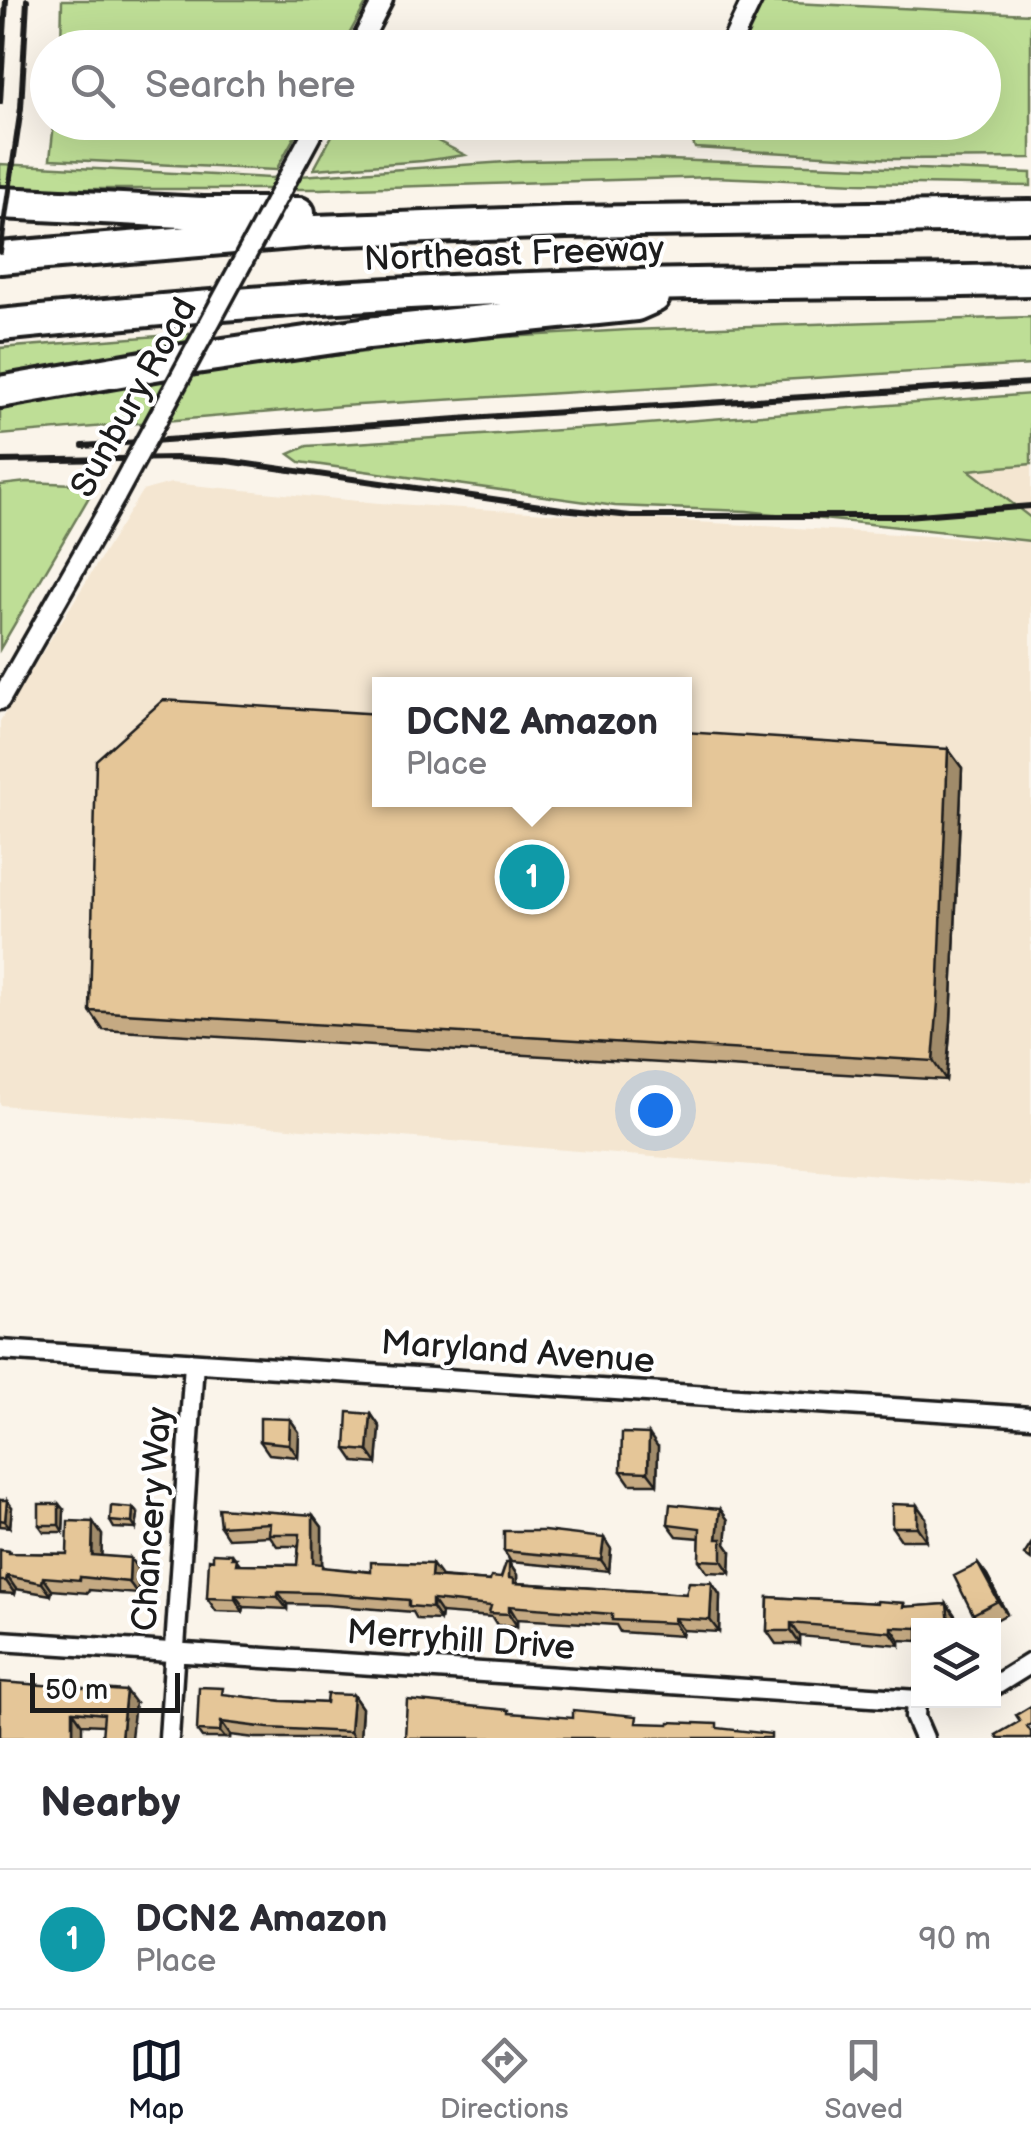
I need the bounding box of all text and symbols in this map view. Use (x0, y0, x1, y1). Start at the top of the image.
search box (30, 30, 1001, 140)
icon: search (65, 58, 120, 113)
text: Search here (145, 63, 356, 108)
street label: Northeast Freeway (363, 228, 665, 281)
street label: Sunbury Road (62, 290, 207, 505)
popup (372, 677, 692, 807)
text: DCN2 Amazon (406, 700, 658, 745)
text: Place (406, 745, 487, 784)
pin: 1 (500, 840, 564, 914)
your location (630, 1085, 681, 1136)
street label: Maryland Avenue (380, 1321, 656, 1384)
street label: Chancery Way (123, 1405, 182, 1633)
street label: Merryhill Drive (345, 1611, 576, 1670)
map controls (911, 1618, 1001, 1708)
button: layers (911, 1618, 1001, 1708)
scale bar (30, 1668, 180, 1712)
text: 50 m (45, 1674, 108, 1707)
text: Nearby (40, 1778, 180, 1829)
text: DCN2 Amazon (135, 1897, 387, 1942)
text: 1 (66, 1920, 79, 1959)
text: 90 m (919, 1920, 991, 1959)
text: Place (135, 1942, 216, 1981)
tab: Map (128, 2033, 184, 2126)
tab: Directions (440, 2033, 569, 2126)
tab: Saved (825, 2033, 903, 2126)

